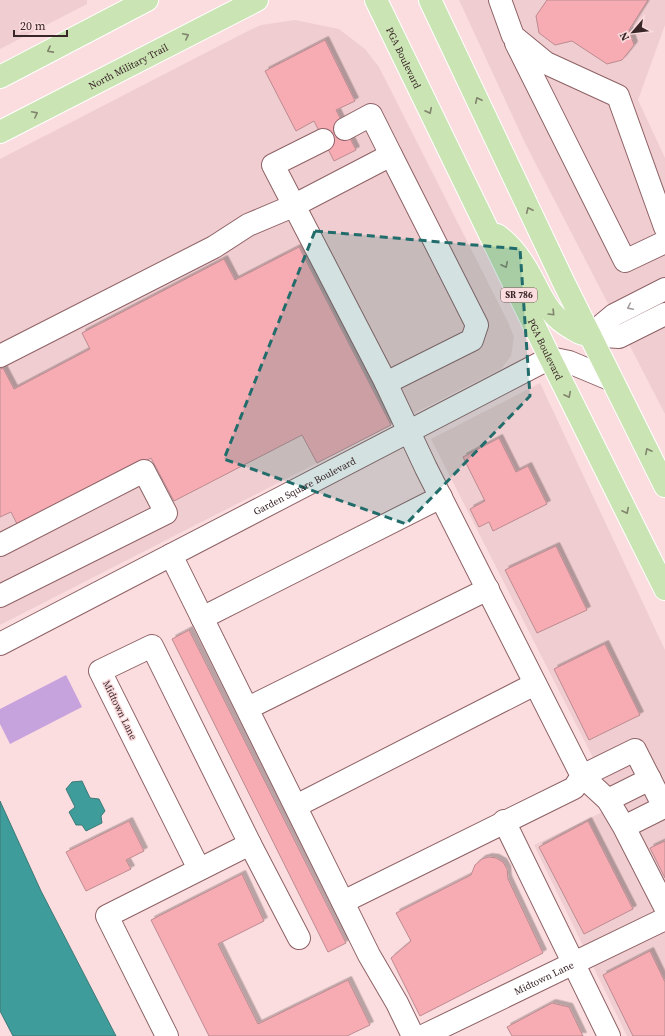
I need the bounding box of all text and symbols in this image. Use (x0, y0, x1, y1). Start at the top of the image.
scale bar (14, 12, 67, 38)
north arrow (613, 12, 653, 52)
text: 20 m (20, 18, 46, 34)
street label: PGA Boulevard (384, 25, 425, 91)
text: N (616, 29, 633, 44)
one-way arrow (182, 33, 190, 41)
street label: North Military Trail (86, 40, 170, 92)
one-way arrow (47, 46, 55, 53)
one-way arrow (475, 97, 483, 104)
one-way arrow (425, 106, 432, 114)
one-way arrow (30, 111, 38, 119)
one-way arrow (526, 206, 534, 214)
one-way arrow (500, 261, 508, 269)
road number: SR 786 (501, 288, 537, 302)
one-way arrow (627, 302, 634, 310)
one-way arrow (547, 308, 554, 316)
street label: PGA Boulevard (525, 316, 566, 382)
one-way arrow (563, 390, 571, 398)
one-way arrow (645, 448, 652, 456)
street label: Garden Square Boulevard (251, 454, 358, 518)
one-way arrow (621, 507, 629, 514)
street label: Midtown Lane (100, 678, 140, 742)
street label: Midtown Lane (512, 958, 576, 998)

